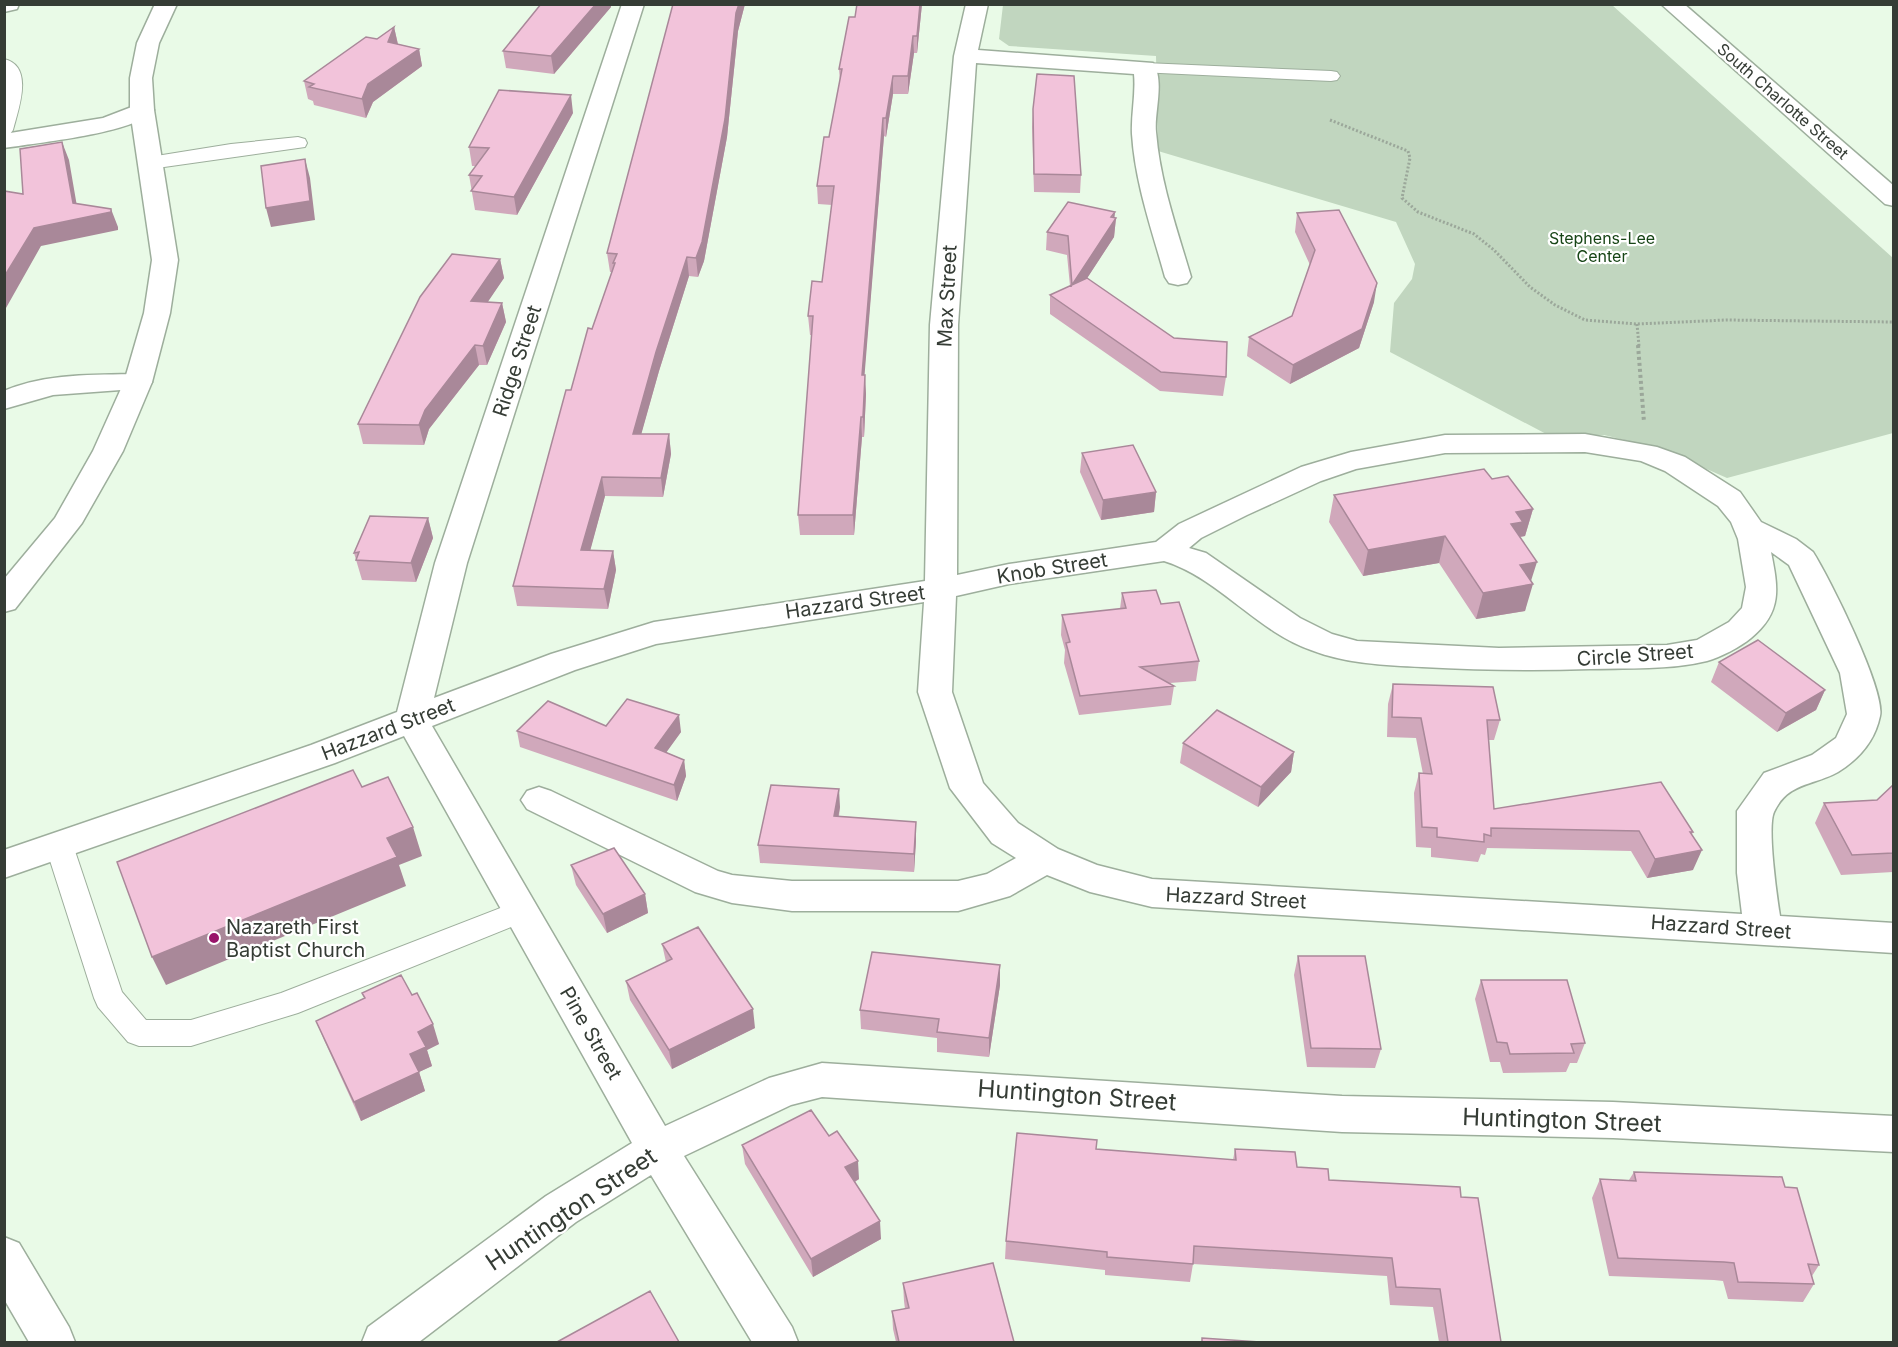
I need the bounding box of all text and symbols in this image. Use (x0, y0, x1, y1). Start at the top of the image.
street label: South Charlotte Street (1713, 39, 1853, 163)
park label: Stephens-Lee Center (1549, 228, 1655, 266)
street label: Max Street (932, 244, 962, 348)
street label: Ridge Street (488, 302, 546, 420)
street label: Knob Street (995, 547, 1109, 589)
street label: Hazzard Street (784, 580, 927, 624)
street label: Circle Street (1576, 639, 1694, 671)
street label: Hazzard Street (318, 692, 459, 765)
street label: Hazzard Street (1165, 882, 1307, 914)
street label: Hazzard Street (1650, 910, 1793, 944)
place label: Nazareth First Baptist Church (226, 915, 365, 962)
marker: Nazareth First Baptist Church (207, 931, 221, 945)
street label: Pine Street (555, 982, 627, 1084)
street label: Huntington Street (977, 1074, 1178, 1116)
street label: Huntington Street (1462, 1102, 1662, 1138)
street label: Huntington Street (480, 1141, 662, 1277)

